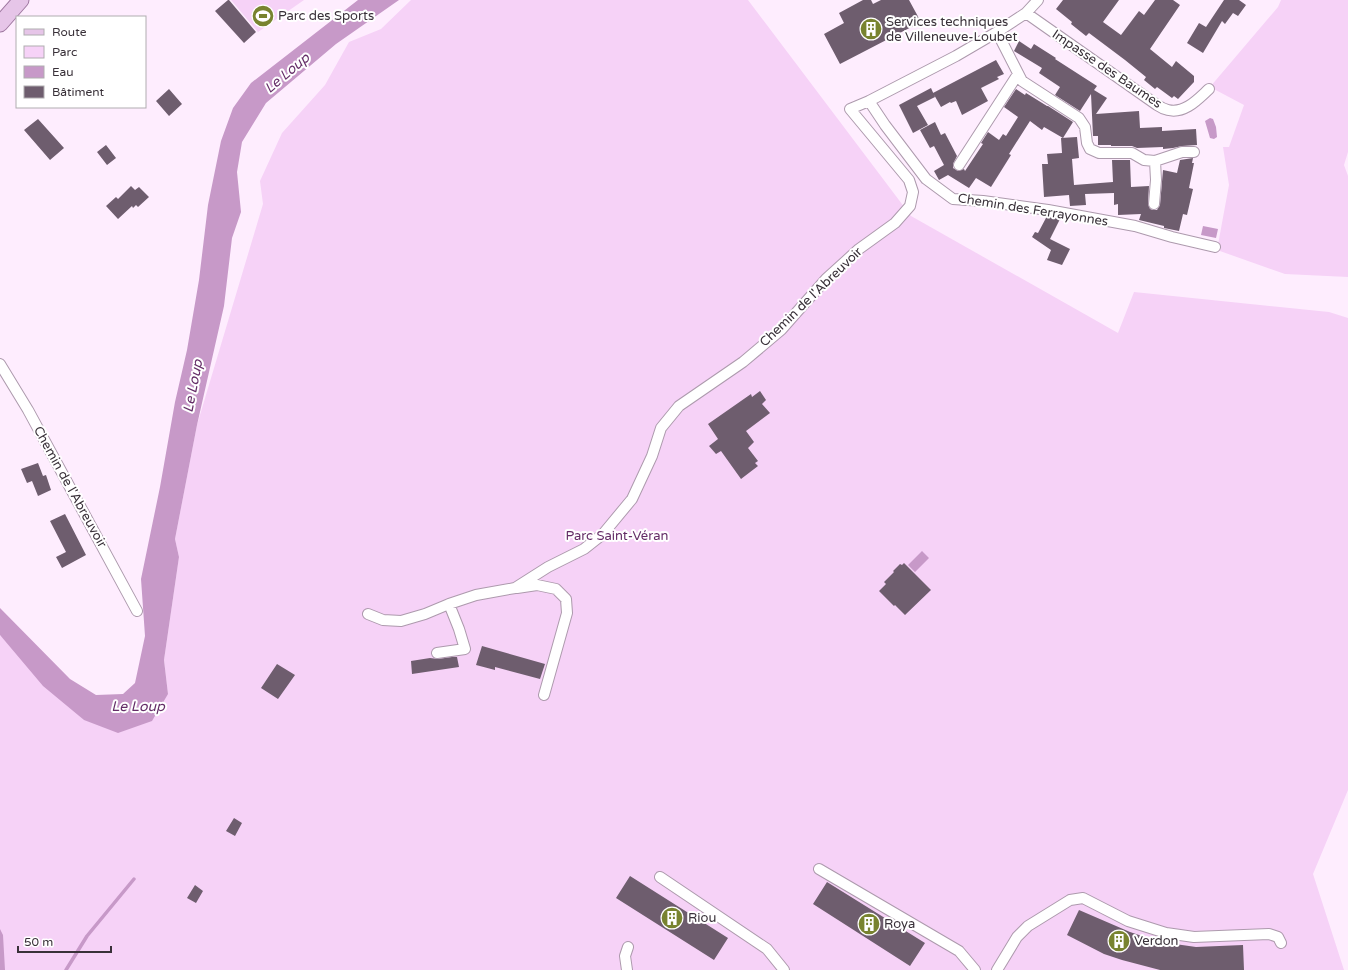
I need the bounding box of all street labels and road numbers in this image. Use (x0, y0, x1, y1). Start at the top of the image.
street label: Impasse des Baumes (1049, 26, 1165, 112)
street label: Chemin des Ferrayonnes (957, 190, 1109, 230)
street label: Chemin de l'Abreuvoir (756, 244, 866, 350)
street label: Chemin de l'Abreuvoir (30, 423, 110, 551)

